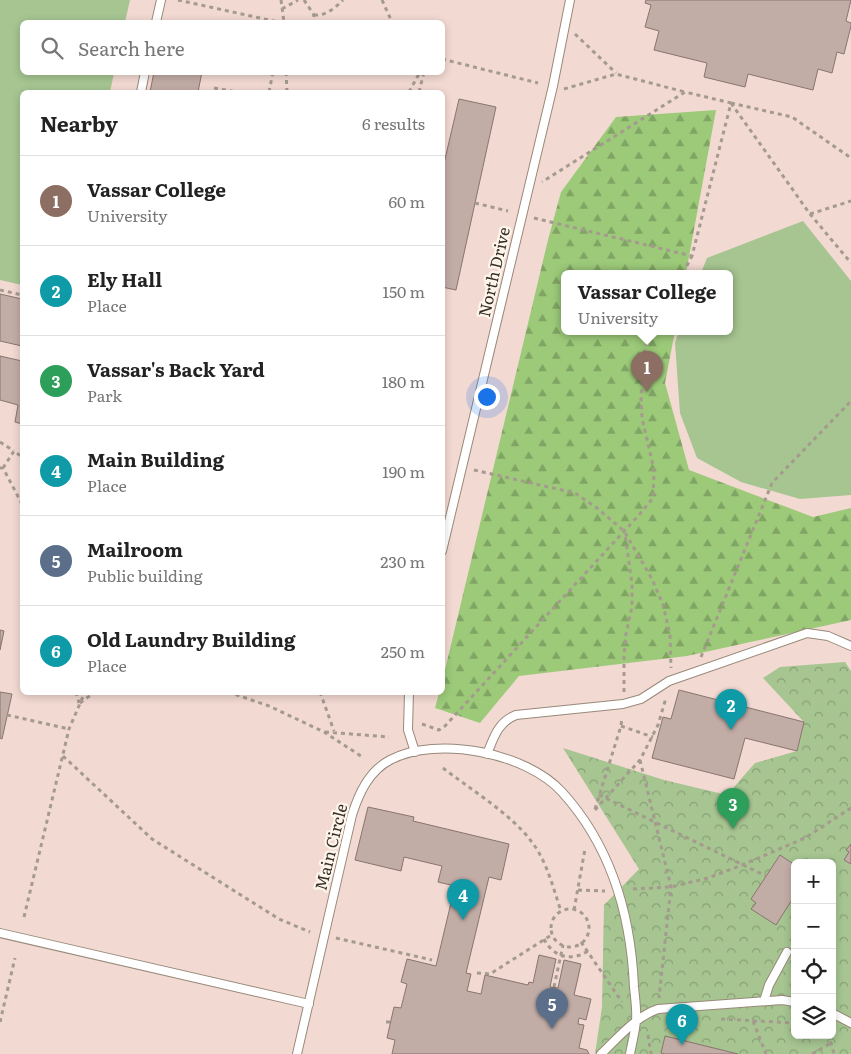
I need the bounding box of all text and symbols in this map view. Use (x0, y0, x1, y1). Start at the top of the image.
search box (20, 20, 445, 75)
icon: search (38, 34, 66, 62)
text: Search here (78, 34, 185, 62)
text: Nearby (40, 107, 118, 138)
text: 6 results (362, 111, 425, 135)
text: Vassar College (87, 175, 226, 203)
text: 1 (53, 189, 59, 213)
text: 60 m (388, 189, 425, 213)
text: University (87, 203, 168, 227)
street label: North Drive (471, 224, 515, 319)
text: Ely Hall (87, 265, 162, 293)
popup (561, 270, 733, 335)
text: Vassar College (578, 277, 716, 305)
text: 2 (52, 279, 60, 303)
text: 150 m (382, 279, 425, 303)
text: Place (87, 293, 127, 317)
text: University (578, 305, 658, 329)
pin: 1 (631, 351, 663, 392)
text: Vassar's Back Yard (87, 355, 265, 383)
text: 3 (52, 369, 60, 393)
text: 180 m (382, 369, 425, 393)
text: Park (87, 383, 122, 407)
your location (474, 384, 500, 410)
text: Main Building (87, 445, 224, 473)
text: 4 (51, 459, 61, 483)
text: 190 m (382, 459, 425, 483)
text: Place (87, 473, 127, 497)
text: Mailroom (87, 535, 183, 563)
text: 5 (52, 549, 60, 573)
text: 230 m (380, 549, 425, 573)
text: Public building (87, 563, 203, 587)
text: Old Laundry Building (87, 625, 295, 653)
text: 6 (51, 639, 61, 663)
text: 250 m (381, 639, 425, 663)
text: Place (87, 653, 127, 677)
pin: 2 (715, 689, 747, 730)
pin: 3 (717, 788, 749, 829)
street label: Main Circle (308, 801, 352, 893)
map controls (791, 859, 836, 1039)
button: + (791, 859, 836, 904)
pin: 4 (447, 879, 479, 920)
button: − (791, 904, 836, 949)
button: locate (791, 949, 836, 994)
pin: 5 (536, 988, 568, 1029)
button: layers (791, 994, 836, 1039)
pin: 6 (666, 1004, 698, 1045)

